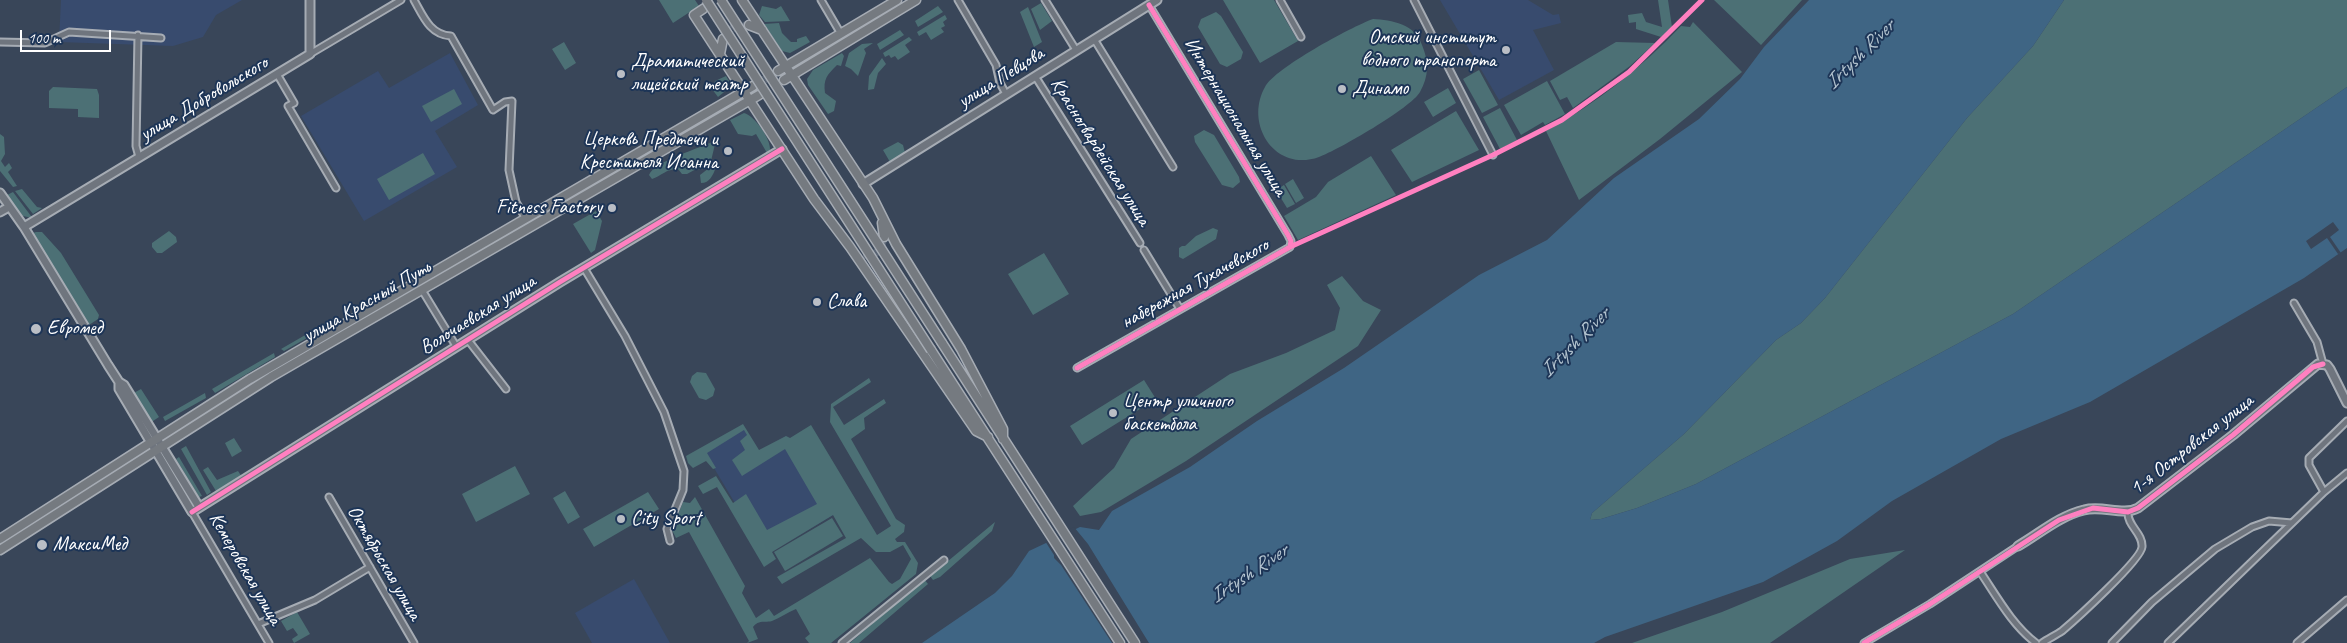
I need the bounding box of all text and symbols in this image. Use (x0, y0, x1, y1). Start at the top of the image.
water label: Irtysh River (1820, 15, 1900, 95)
scale bar (22, 20, 114, 52)
place label: Омский институт водного транспорта (1361, 26, 1496, 73)
text: 100 m (28, 29, 60, 48)
street label: Интернациональная улица (1178, 33, 1292, 201)
street label: улица Певцова (954, 42, 1048, 114)
marker: Омский институт водного транспорта (1500, 44, 1512, 56)
place label: Драматический лицейский театр (631, 50, 747, 97)
street label: улица Добровольского (136, 51, 272, 147)
marker: Драматический лицейский театр (615, 68, 627, 80)
street label: Красногвардейская улица (1045, 73, 1155, 231)
place label: Динамо (1352, 77, 1408, 101)
marker: Динамо (1336, 83, 1348, 95)
place label: Церковь Предтечи и Крестителя Иоанна (580, 128, 718, 175)
marker: Церковь Предтечи и Крестителя Иоанна (722, 145, 734, 157)
place label: Fitness Factory (496, 196, 602, 220)
marker: Fitness Factory (606, 202, 618, 214)
street label: набережная Тухачевского (1117, 234, 1273, 334)
street label: улица Красный Путь (299, 256, 435, 348)
street label: Волочаевская улица (416, 270, 540, 360)
place label: Слава (827, 290, 866, 314)
marker: Слава (811, 296, 823, 308)
water label: Irtysh River (1535, 303, 1615, 383)
place label: Евромед (47, 317, 103, 341)
marker: Евромед (29, 322, 43, 336)
street label: 1-я Островская улица (2126, 389, 2258, 501)
place label: Центр уличного баскетбола (1123, 390, 1233, 437)
marker: Центр уличного баскетбола (1107, 407, 1119, 419)
street label: Октябрьская улица (341, 501, 427, 625)
place label: City Sport (631, 507, 701, 531)
street label: Кемеровская улица (203, 508, 287, 630)
marker: City Sport (615, 513, 627, 525)
place label: МаксиМед (53, 533, 127, 557)
marker: МаксиМед (35, 538, 49, 552)
water label: Irtysh River (1205, 539, 1293, 609)

